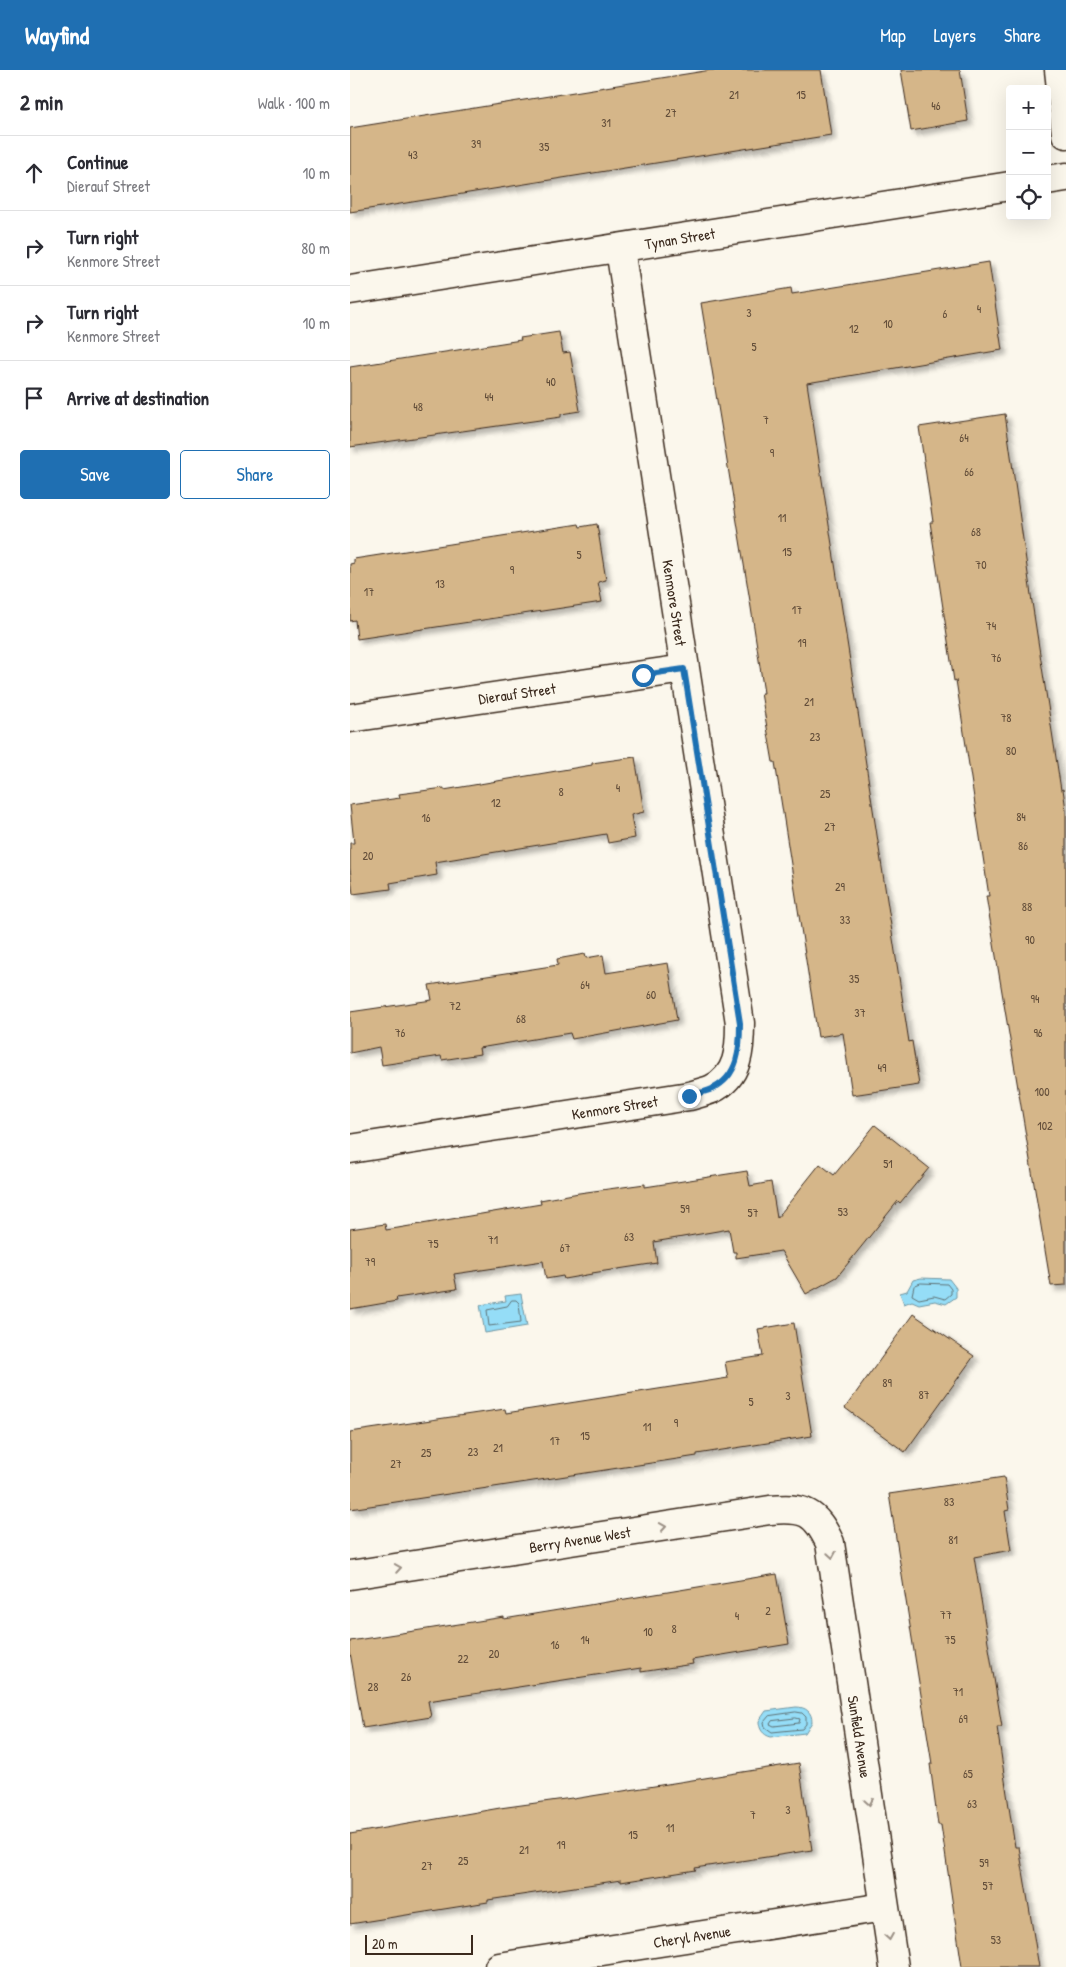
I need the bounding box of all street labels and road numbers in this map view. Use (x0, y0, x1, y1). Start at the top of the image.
street label: Tynan Street (643, 222, 718, 254)
street label: Kenmore Street (657, 558, 692, 648)
street label: Dierauf Street (477, 678, 558, 709)
street label: Kenmore Street (570, 1090, 660, 1125)
street label: Berry Avenue West (528, 1521, 633, 1558)
street label: Sunfield Avenue (843, 1694, 876, 1780)
street label: Cheryl Avenue (652, 1920, 732, 1953)

